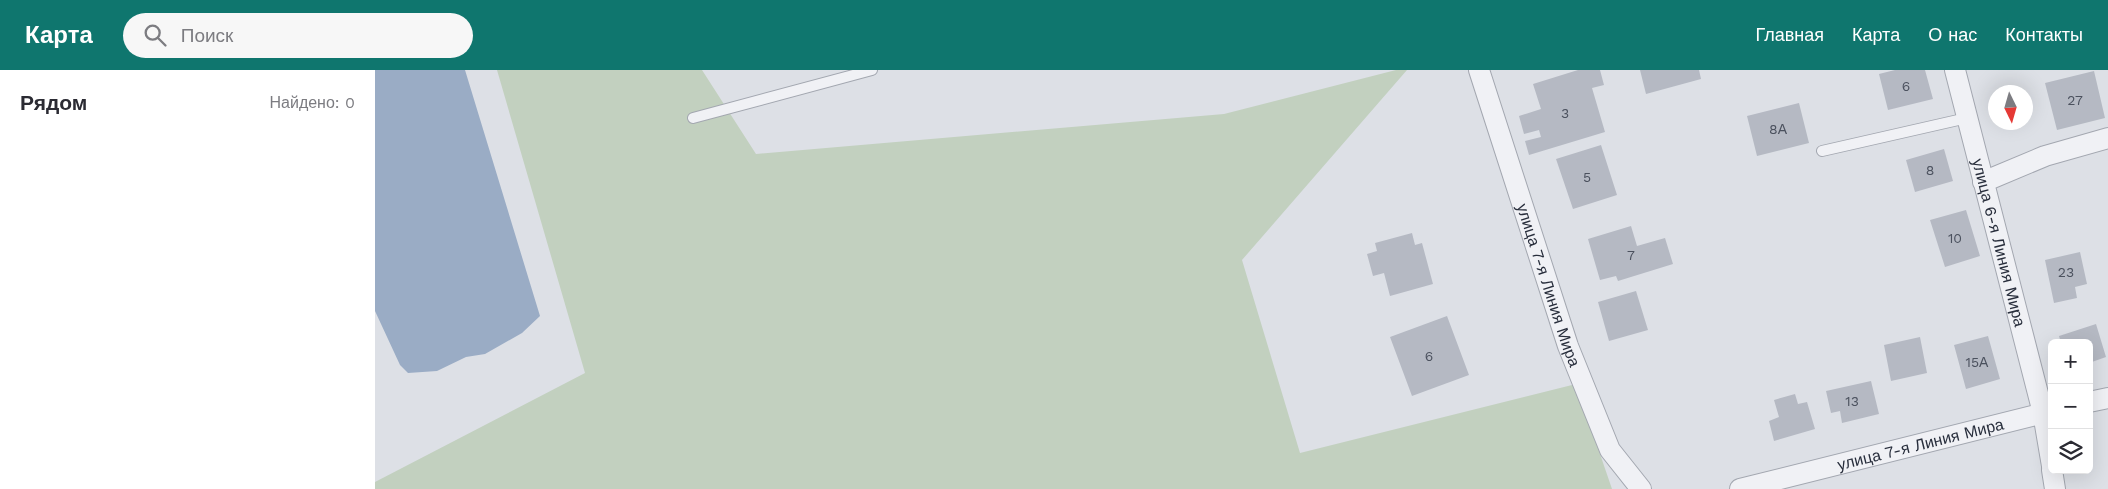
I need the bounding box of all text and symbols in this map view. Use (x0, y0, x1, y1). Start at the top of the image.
search box (123, 13, 473, 58)
text: Карта (25, 21, 93, 49)
icon: search (141, 21, 169, 49)
text: Поиск (181, 24, 233, 47)
text: Главная (1755, 24, 1824, 45)
text: Карта (1852, 24, 1900, 45)
text: О нас (1928, 24, 1977, 45)
text: Контакты (2005, 24, 2083, 45)
house number: 6 (1902, 78, 1910, 94)
north arrow (1988, 85, 2033, 130)
text: Рядом (20, 90, 87, 115)
house number: 27 (2067, 92, 2083, 108)
text: Найдено: 0 (269, 93, 355, 112)
house number: 3 (1561, 105, 1569, 121)
house number: 8А (1769, 121, 1788, 137)
street label: улица 6-я Линия Мира (1968, 156, 2029, 329)
house number: 8 (1926, 162, 1934, 178)
house number: 5 (1583, 169, 1591, 185)
street label: улица 7-я Линия Мира (1513, 201, 1584, 370)
house number: 10 (1948, 230, 1962, 246)
house number: 7 (1627, 247, 1635, 263)
house number: 23 (2058, 264, 2074, 280)
map controls (2048, 339, 2093, 474)
button: + (2048, 339, 2093, 384)
house number: 6 (1425, 348, 1433, 364)
house number: 15А (1966, 354, 1989, 370)
button: − (2048, 384, 2093, 429)
house number: 13 (1845, 393, 1859, 409)
street label: улица 7-я Линия Мира (1835, 414, 2006, 474)
button: layers (2048, 429, 2093, 474)

